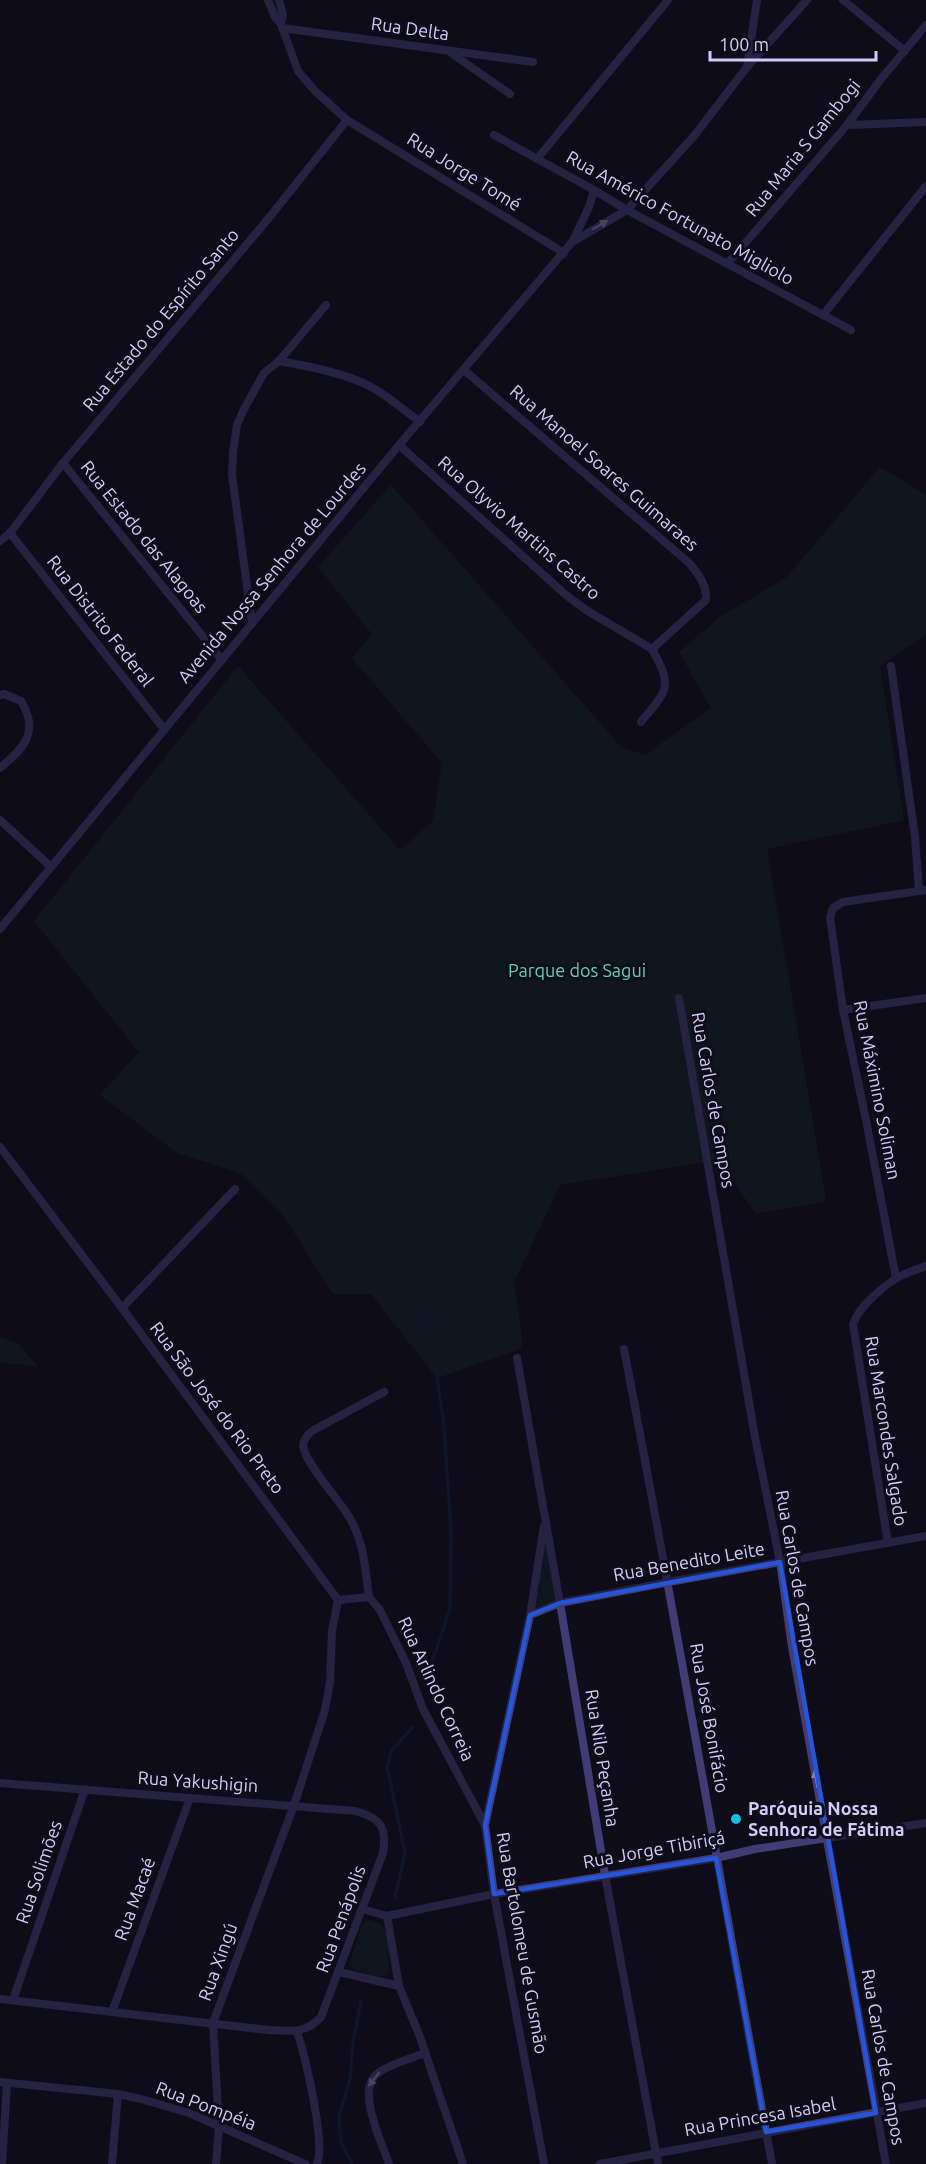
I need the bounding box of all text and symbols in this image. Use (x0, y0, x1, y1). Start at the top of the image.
street label: Rua Delta (370, 13, 450, 43)
scale bar (710, 24, 876, 62)
text: 100 m (719, 34, 769, 54)
street label: Rua Maria S Gambogi (741, 75, 864, 220)
street label: Rua Jorge Tomé (404, 128, 525, 214)
street label: Rua Américo Fortunato Migliolo (563, 146, 798, 288)
one-way arrow (592, 220, 608, 231)
street label: Rua Estado do Espírito Santo (78, 224, 242, 415)
street label: Rua Manoel Soares Guimaraes (507, 380, 703, 554)
street label: Rua Olyvio Martins Castro (435, 451, 605, 603)
street label: Rua Estado das Alagoas (77, 456, 212, 616)
street label: Avenida Nossa Senhora de Lourdes (173, 458, 369, 687)
street label: Rua Distrito Federal (44, 551, 158, 690)
park label: Parque dos Sagui (508, 960, 646, 980)
street label: Rua Máximino Soliman (851, 998, 905, 1181)
street label: Rua Carlos de Campos (689, 1010, 739, 1190)
street label: Rua São José do Rio Preto (147, 1318, 289, 1497)
street label: Rua Marcondes Salgado (862, 1334, 912, 1527)
street label: Rua Carlos de Campos (773, 1488, 823, 1668)
street label: Rua Benedito Leite (612, 1538, 766, 1584)
street label: Rua Arlindo Correia (395, 1613, 479, 1764)
street label: Rua José Bonifácio (687, 1641, 733, 1794)
street label: Rua Nilo Peçanha (582, 1688, 624, 1828)
street label: Rua Yakushigin (137, 1767, 259, 1795)
one-way arrow (811, 1770, 820, 1789)
place label: Paróquia Nossa Senhora de Fátima (748, 1798, 905, 1839)
marker: Paróquia Nossa Senhora de Fátima (729, 1812, 743, 1826)
street label: Rua Solimões (11, 1817, 65, 1926)
street label: Rua Jorge Tibiriçá (581, 1827, 726, 1871)
street label: Rua Bartolomeu de Gusmão (494, 1830, 552, 2055)
street label: Rua Macaé (110, 1854, 158, 1943)
street label: Rua Penápolis (311, 1862, 369, 1975)
street label: Rua Xingú (194, 1920, 240, 2003)
street label: Rua Carlos de Campos (859, 1967, 909, 2147)
one-way arrow (368, 2071, 380, 2087)
street label: Rua Pompéia (153, 2077, 259, 2133)
street label: Rua Princesa Isabel (683, 2093, 837, 2139)

